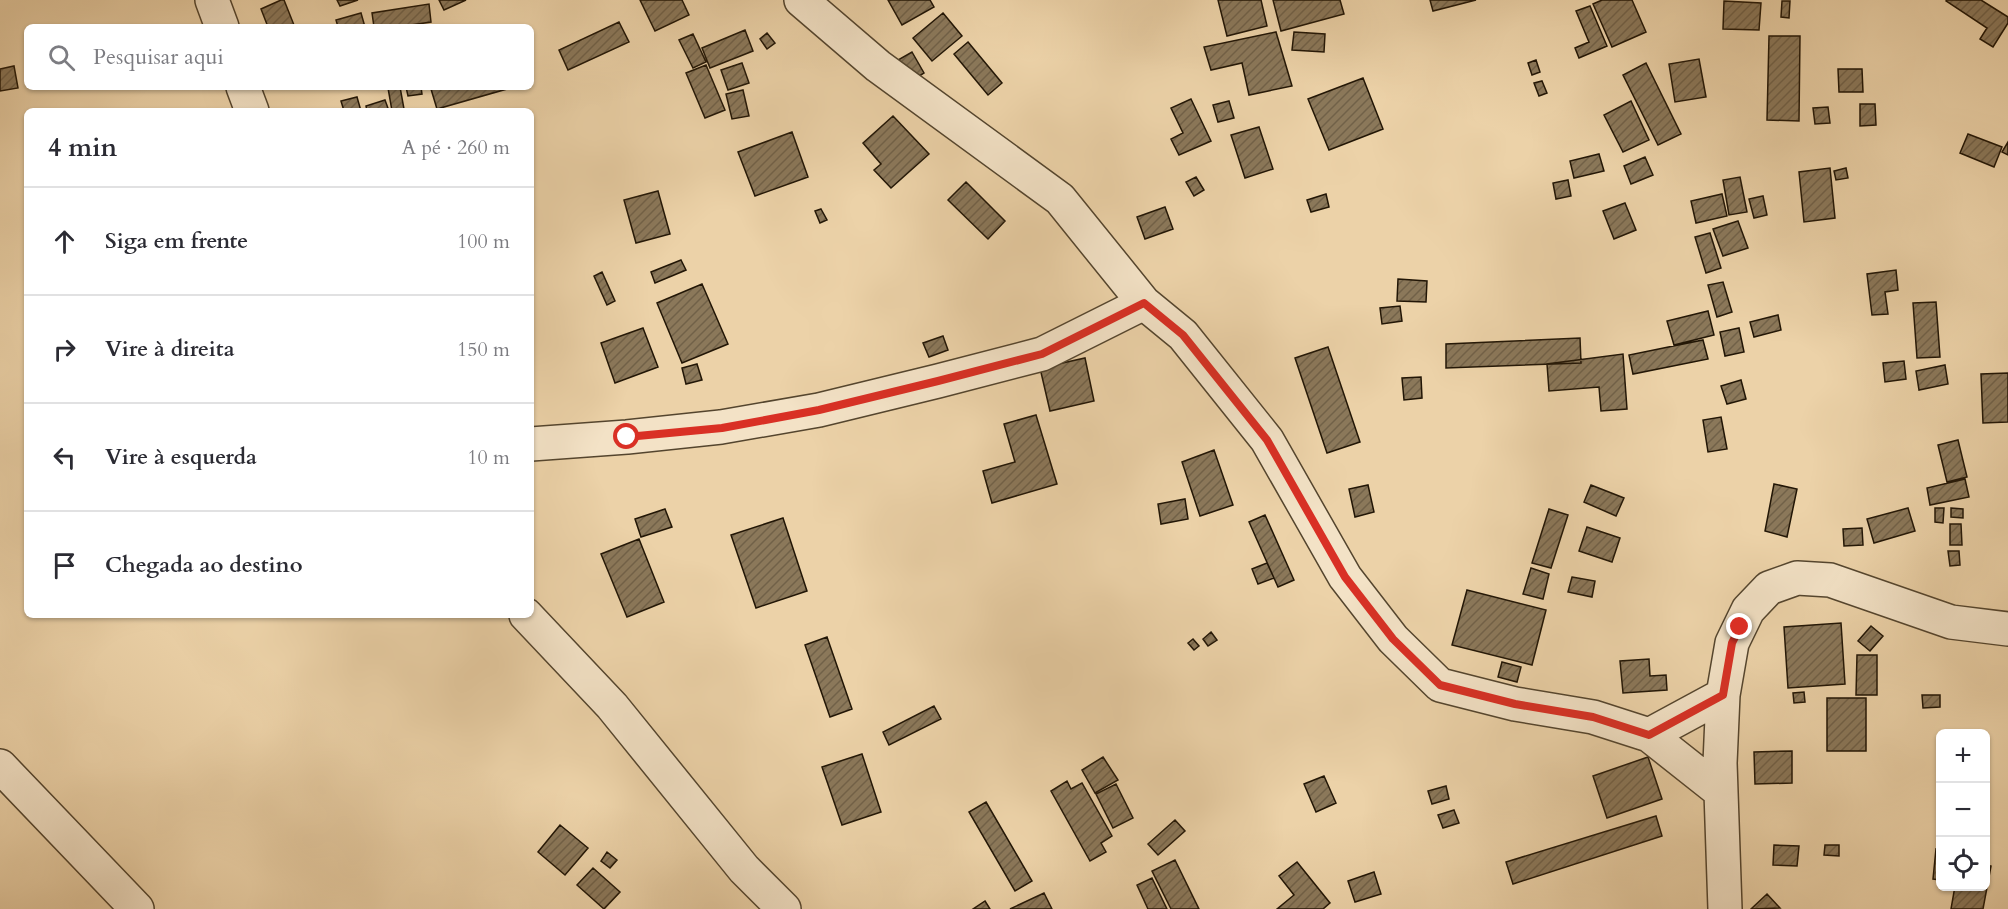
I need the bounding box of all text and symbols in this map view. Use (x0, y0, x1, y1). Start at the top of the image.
search box (24, 24, 534, 90)
icon: search (45, 41, 78, 74)
text: Pesquisar aqui (93, 42, 224, 72)
text: 4 min (48, 130, 117, 165)
text: A pé · 260 m (402, 134, 510, 161)
icon: ahead (48, 225, 81, 258)
text: Siga em frente (105, 226, 248, 256)
text: 100 m (457, 228, 510, 255)
icon: right (48, 333, 81, 366)
text: Vire à direita (105, 334, 235, 364)
text: 150 m (457, 336, 510, 363)
route start (613, 423, 639, 449)
icon: left (48, 441, 81, 474)
text: Vire à esquerda (105, 442, 257, 472)
text: 10 m (467, 444, 510, 471)
icon: arrive (48, 549, 81, 582)
text: Chegada ao destino (105, 550, 303, 580)
route end (1726, 613, 1752, 639)
map controls (1936, 729, 1990, 891)
button: + (1936, 729, 1990, 783)
button: − (1936, 783, 1990, 837)
button: locate (1936, 837, 1990, 891)

